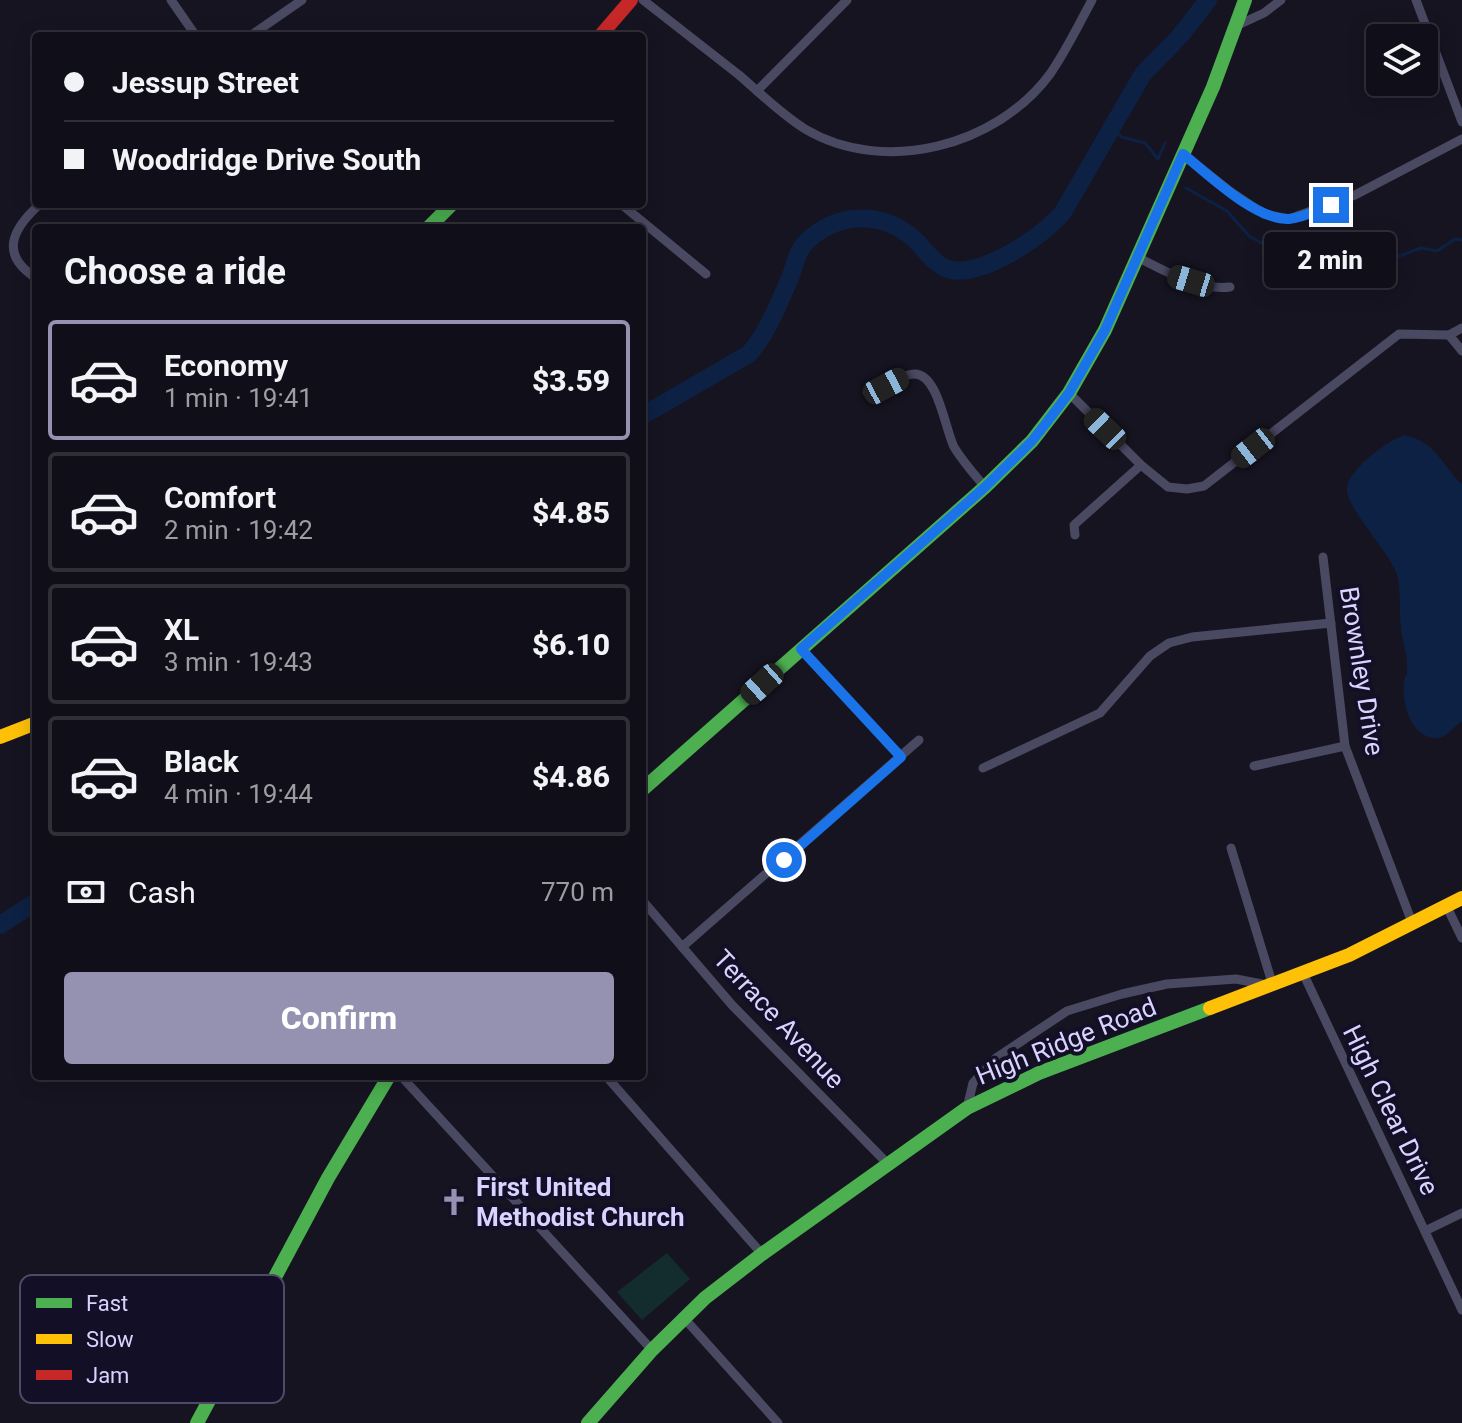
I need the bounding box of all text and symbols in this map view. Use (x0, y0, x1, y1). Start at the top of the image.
map controls (1366, 24, 1438, 96)
button: layers (1366, 24, 1438, 96)
text: Jessup Street (112, 65, 299, 100)
text: Woodridge Drive South (112, 142, 421, 177)
route end (1313, 187, 1349, 223)
callout: 2 min (1265, 233, 1397, 289)
text: 2 min (1297, 245, 1363, 275)
text: Choose a ride (64, 251, 286, 293)
car (1165, 263, 1217, 299)
icon: car (68, 344, 140, 416)
text: Economy (164, 348, 288, 383)
text: $3.59 (532, 363, 610, 398)
car (859, 364, 913, 408)
text: 1 min · 19:41 (164, 383, 313, 413)
car (1079, 404, 1131, 454)
car (1227, 424, 1279, 472)
icon: car (68, 476, 140, 548)
text: Comfort (164, 480, 276, 515)
text: $4.85 (532, 495, 610, 530)
text: 2 min · 19:42 (164, 515, 313, 545)
street label: Brownley Drive (1334, 584, 1390, 758)
icon: car (68, 608, 140, 680)
text: XL (164, 612, 199, 647)
text: $6.10 (532, 627, 610, 662)
text: 3 min · 19:43 (164, 647, 313, 677)
car (736, 659, 788, 709)
icon: car (68, 740, 140, 812)
text: Black (164, 744, 239, 779)
text: $4.86 (532, 759, 610, 794)
text: 4 min · 19:44 (164, 779, 313, 809)
route start (766, 842, 802, 878)
icon: cash (64, 870, 108, 914)
text: Cash (128, 875, 196, 910)
text: 770 m (541, 877, 614, 907)
street label: Terrace Avenue (707, 944, 851, 1094)
button: Confirm (64, 972, 614, 1064)
street label: High Ridge Road (971, 991, 1161, 1091)
street label: High Clear Drive (1337, 1020, 1445, 1200)
place label: First United Methodist Church (476, 1172, 685, 1232)
church icon: First United Methodist Church (439, 1187, 469, 1217)
legend (20, 1275, 284, 1403)
text: Fast (86, 1291, 128, 1316)
text: Slow (86, 1327, 134, 1352)
text: Jam (86, 1363, 129, 1388)

